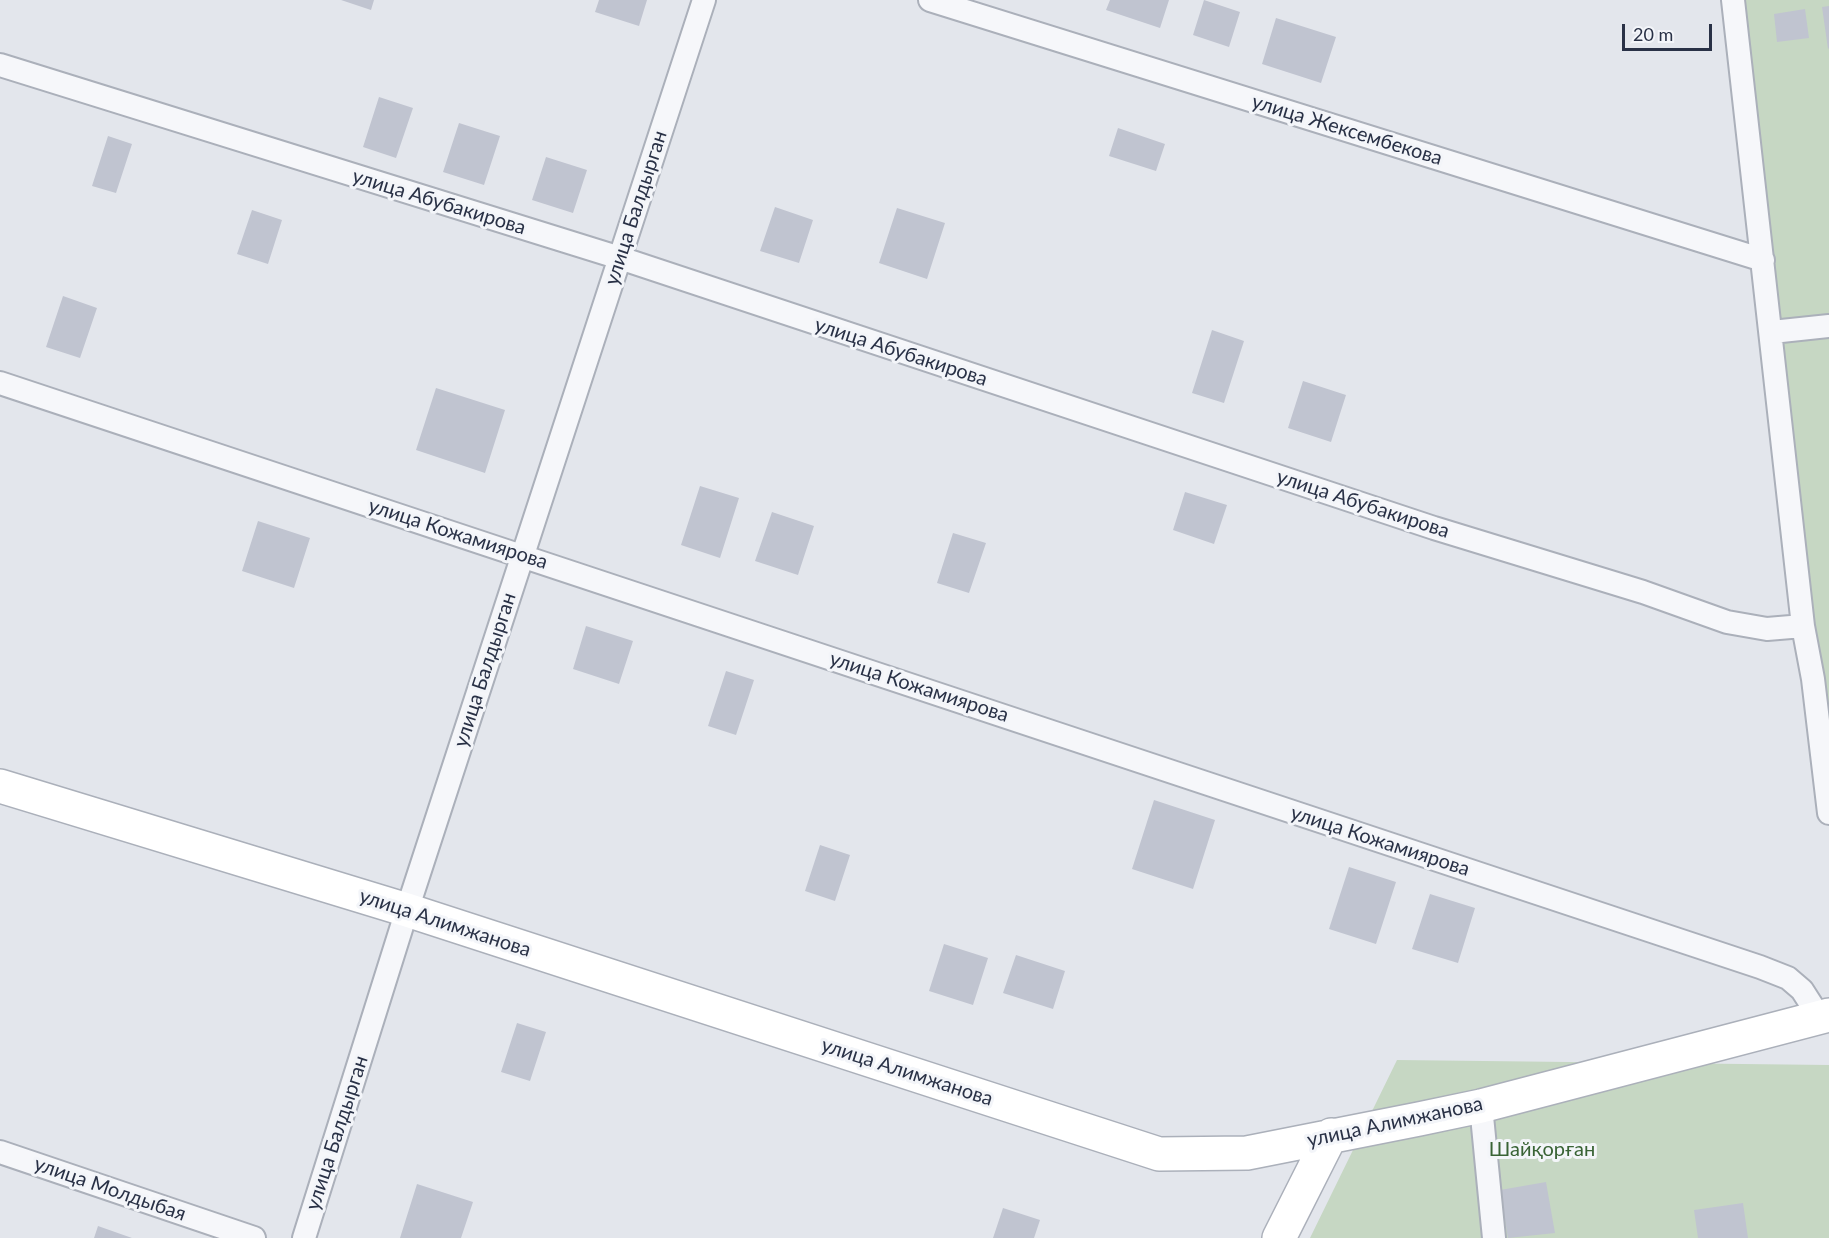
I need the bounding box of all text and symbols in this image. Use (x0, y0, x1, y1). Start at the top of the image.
scale bar (1625, 12, 1715, 50)
text: 20 m (1633, 23, 1673, 45)
street label: улица Жексембекова (1249, 90, 1445, 170)
street label: улица Балдырган (600, 128, 672, 288)
street label: улица Абубакирова (349, 164, 529, 240)
street label: улица Абубакирова (812, 313, 990, 391)
street label: улица Абубакирова (1274, 465, 1452, 543)
street label: улица Кожамиярова (365, 494, 551, 574)
street label: улица Балдырган (449, 590, 521, 750)
street label: улица Кожамиярова (826, 647, 1012, 727)
street label: улица Кожамиярова (1287, 801, 1473, 881)
street label: улица Алимжанова (356, 884, 534, 962)
street label: улица Алимжанова (818, 1033, 996, 1111)
street label: улица Балдырган (301, 1053, 373, 1213)
street label: улица Алимжанова (1305, 1092, 1485, 1152)
park label: Шайқорған (1489, 1138, 1595, 1162)
street label: улица Молдыбая (31, 1152, 189, 1226)

